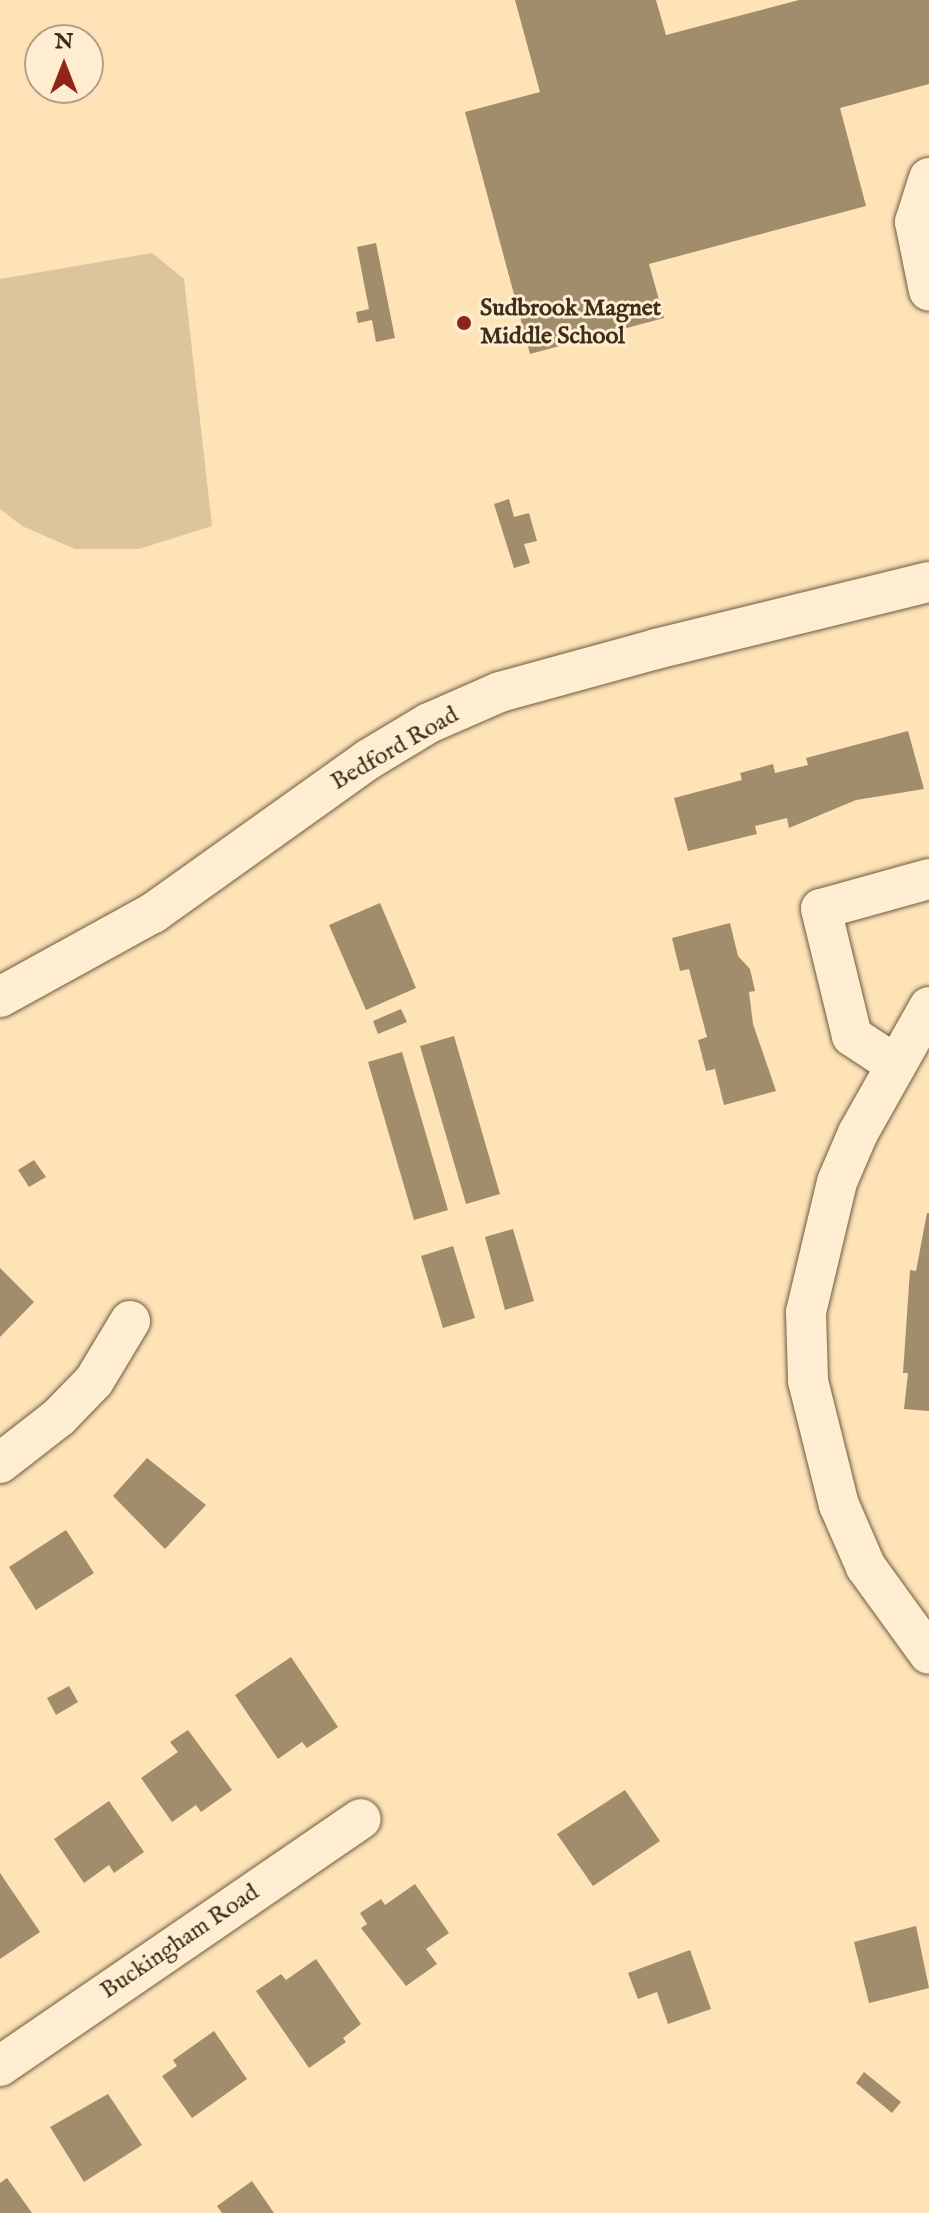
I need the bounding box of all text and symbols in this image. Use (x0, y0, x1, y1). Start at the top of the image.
north arrow (24, 24, 104, 104)
text: N (54, 28, 74, 56)
place label: Sudbrook Magnet Middle School (480, 295, 661, 351)
marker: Sudbrook Magnet Middle School (455, 314, 473, 332)
street label: Bedford Road (326, 701, 464, 797)
street label: Buckingham Road (95, 1878, 265, 2006)

